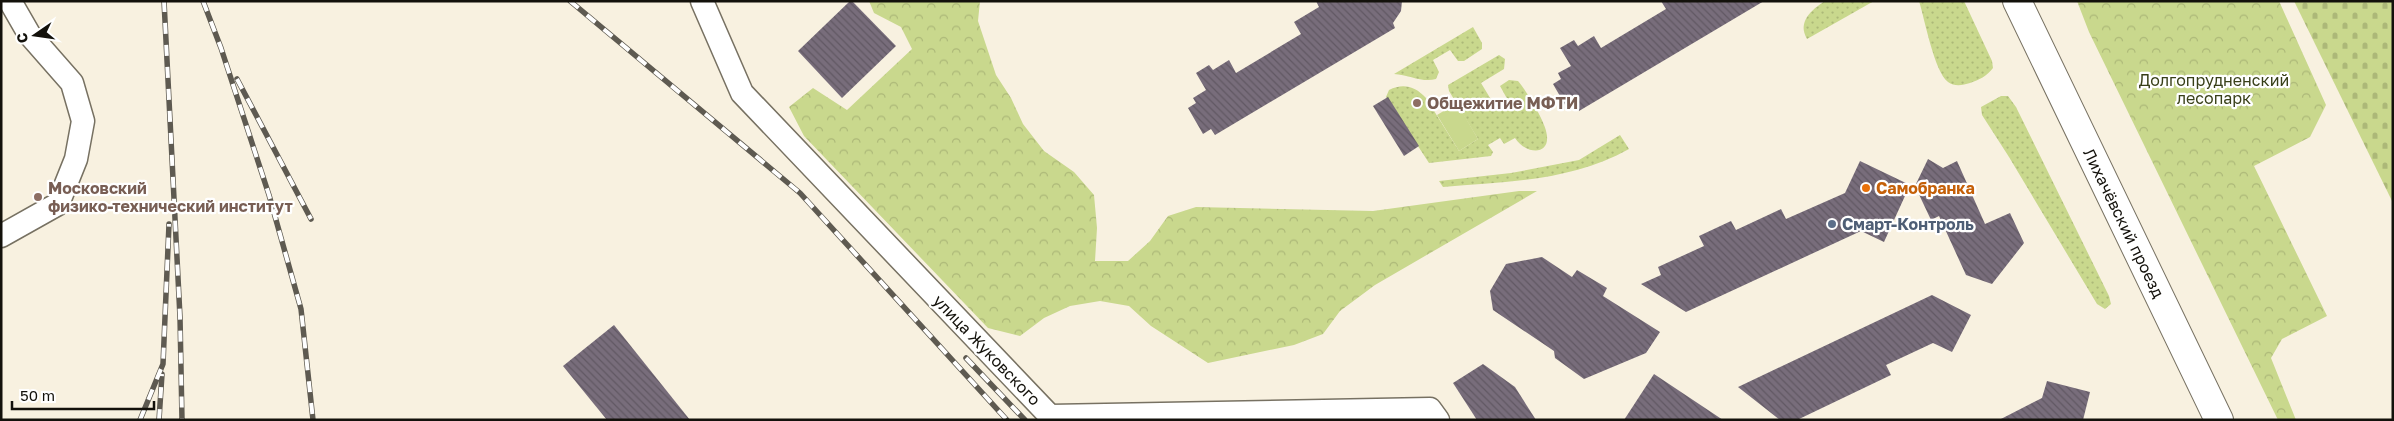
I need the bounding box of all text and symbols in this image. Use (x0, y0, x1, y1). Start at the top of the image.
north arrow (10, 10, 60, 60)
text: С (12, 31, 31, 45)
park label: Долгопрудненский лесопарк (2139, 70, 2289, 108)
place label: Общежитие МФТИ (1427, 93, 1578, 113)
marker: Общежитие МФТИ (1411, 97, 1423, 109)
street label: Лихачёвский проезд (2079, 145, 2169, 301)
place label: Московский физико-технический институт (48, 178, 293, 216)
place label: Самобранка (1876, 178, 1975, 198)
marker: Самобранка (1860, 182, 1872, 194)
marker: Московский физико-технический институт (32, 191, 44, 203)
place label: Смарт-Контроль (1842, 214, 1974, 234)
marker: Смарт-Контроль (1826, 218, 1838, 230)
street label: улица Жуковского (929, 291, 1045, 409)
scale bar (12, 378, 155, 410)
text: 50 m (20, 386, 55, 404)

